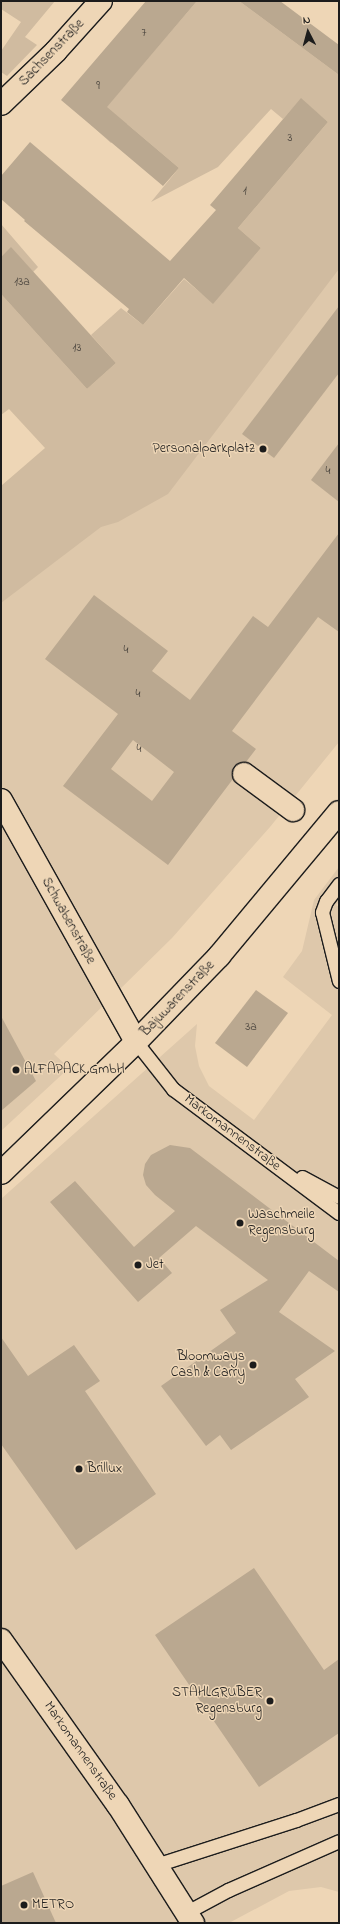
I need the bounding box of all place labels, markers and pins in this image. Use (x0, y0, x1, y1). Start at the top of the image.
place label: Personalparkplatz (153, 441, 255, 457)
marker: Personalparkplatz (258, 444, 268, 454)
place label: ALFAPACK GmbH (24, 1062, 125, 1078)
marker: ALFAPACK GmbH (11, 1065, 21, 1075)
place label: Waschmeile Regensburg (248, 1207, 315, 1240)
marker: Waschmeile Regensburg (235, 1218, 245, 1228)
place label: Jet (146, 1257, 164, 1273)
marker: Jet (133, 1260, 143, 1270)
place label: Bloomways Cash & Carry (171, 1349, 245, 1382)
marker: Bloomways Cash & Carry (248, 1360, 258, 1370)
place label: Brillux (87, 1461, 122, 1477)
marker: Brillux (74, 1464, 84, 1474)
place label: STAHLGRUBER Regensburg (172, 1685, 262, 1718)
marker: STAHLGRUBER Regensburg (265, 1696, 275, 1706)
place label: METRO (32, 1897, 74, 1913)
marker: METRO (19, 1900, 29, 1910)

